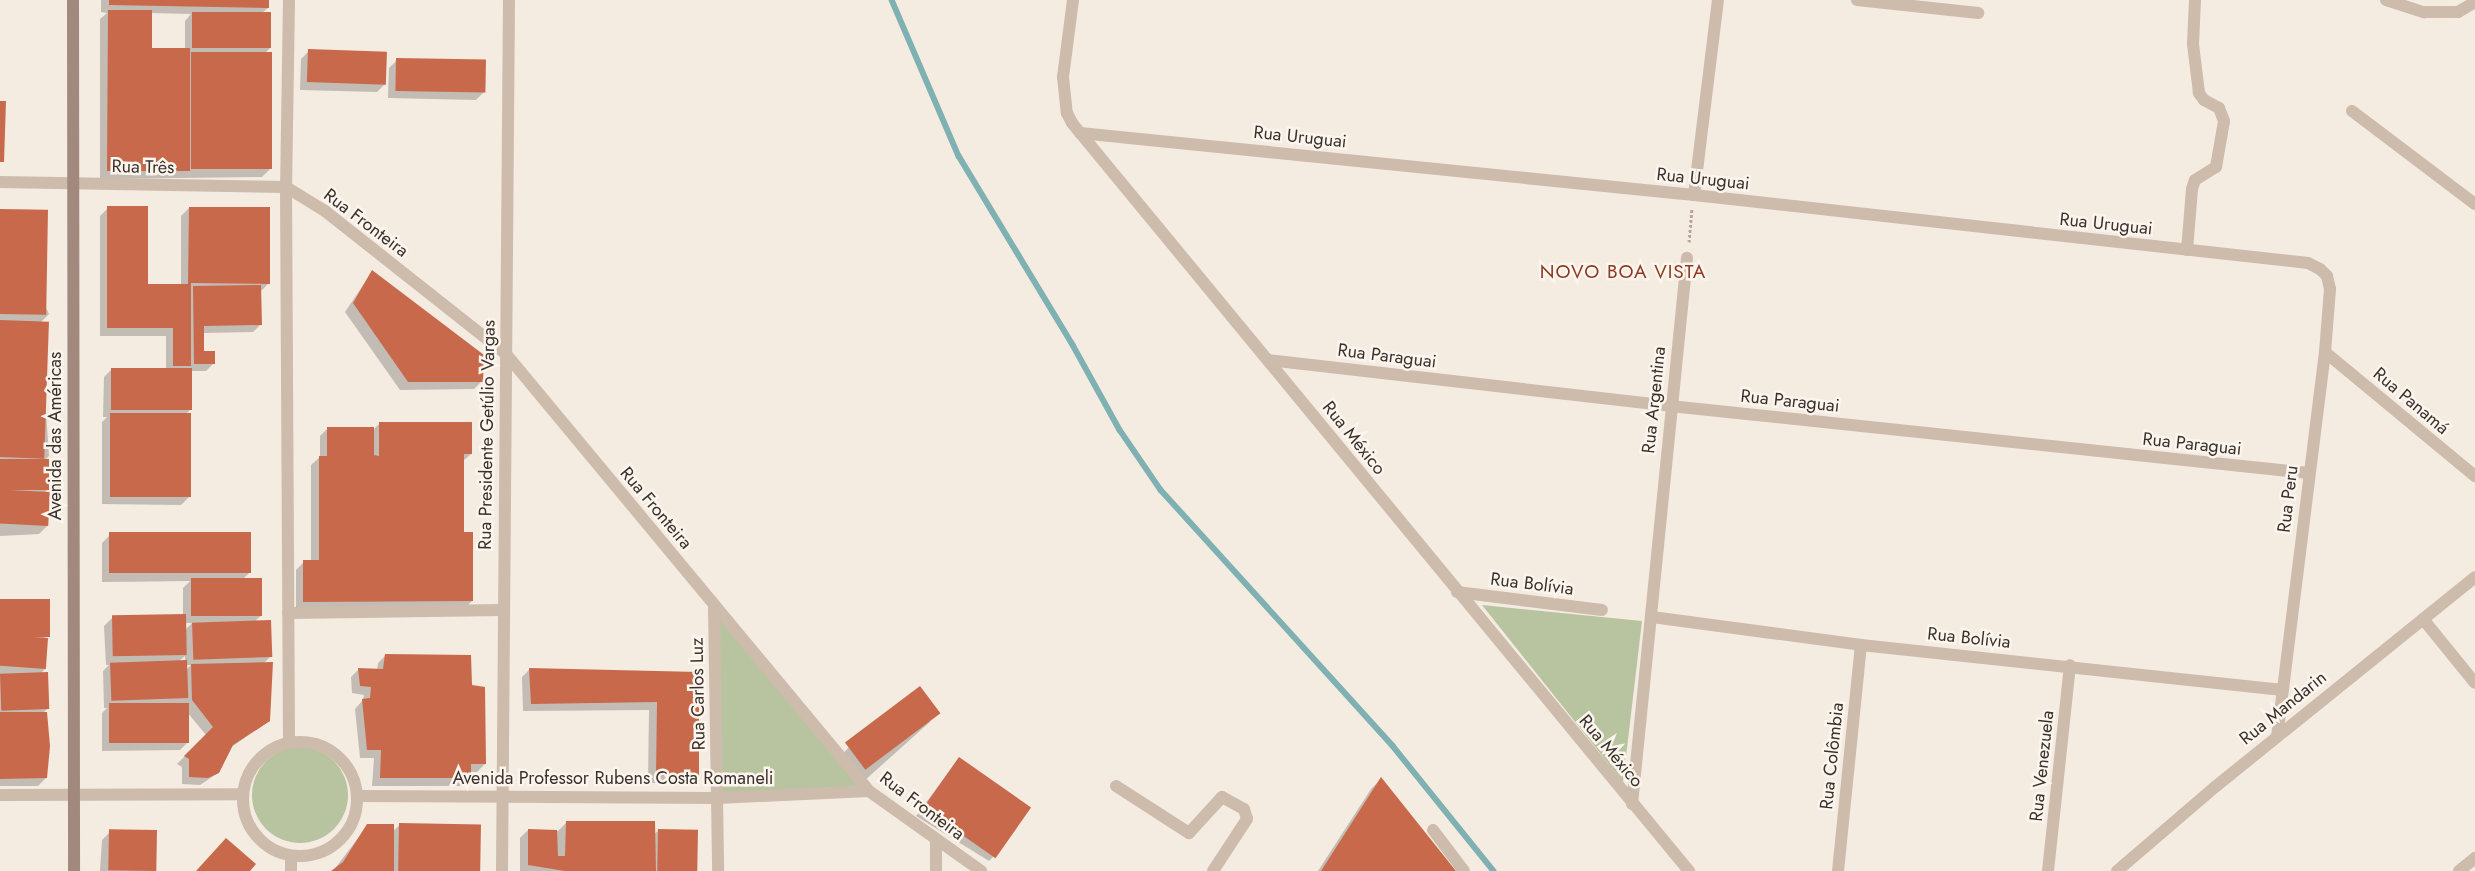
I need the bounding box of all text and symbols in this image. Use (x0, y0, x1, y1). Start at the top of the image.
street label: Rua Uruguai (1252, 121, 1348, 153)
street label: Rua Três (111, 156, 175, 178)
street label: Rua Uruguai (1655, 163, 1751, 195)
street label: Rua Fronteira (319, 184, 413, 262)
street label: Rua Uruguai (2058, 208, 2154, 240)
district label: NOVO BOA VISTA (1538, 261, 1708, 283)
street label: Rua Presidente Getúlio Vargas (474, 320, 500, 550)
street label: Rua Paraguai (1336, 339, 1438, 373)
street label: Rua Argentina (1638, 345, 1670, 455)
street label: Avenida das Américas (44, 352, 66, 520)
street label: Rua Panamá (2369, 363, 2453, 439)
street label: Rua Paraguai (1739, 385, 1841, 417)
street label: Rua México (1318, 397, 1390, 479)
street label: Rua Paraguai (2141, 428, 2243, 460)
street label: Rua Fronteira (615, 463, 697, 553)
street label: Rua Peru (2273, 464, 2303, 534)
street label: Rua Bolívia (1489, 568, 1575, 600)
street label: Rua Bolívia (1926, 623, 2012, 653)
street label: Rua Carlos Luz (686, 637, 710, 751)
street label: Rua Mandarin (2235, 666, 2331, 750)
street label: Rua Colômbia (1816, 701, 1848, 811)
street label: Rua Venezuela (2025, 709, 2059, 823)
street label: Rua México (1574, 710, 1648, 792)
street label: Avenida Professor Rubens Costa Romaneli (452, 767, 774, 789)
street label: Rua Fronteira (875, 767, 969, 845)

